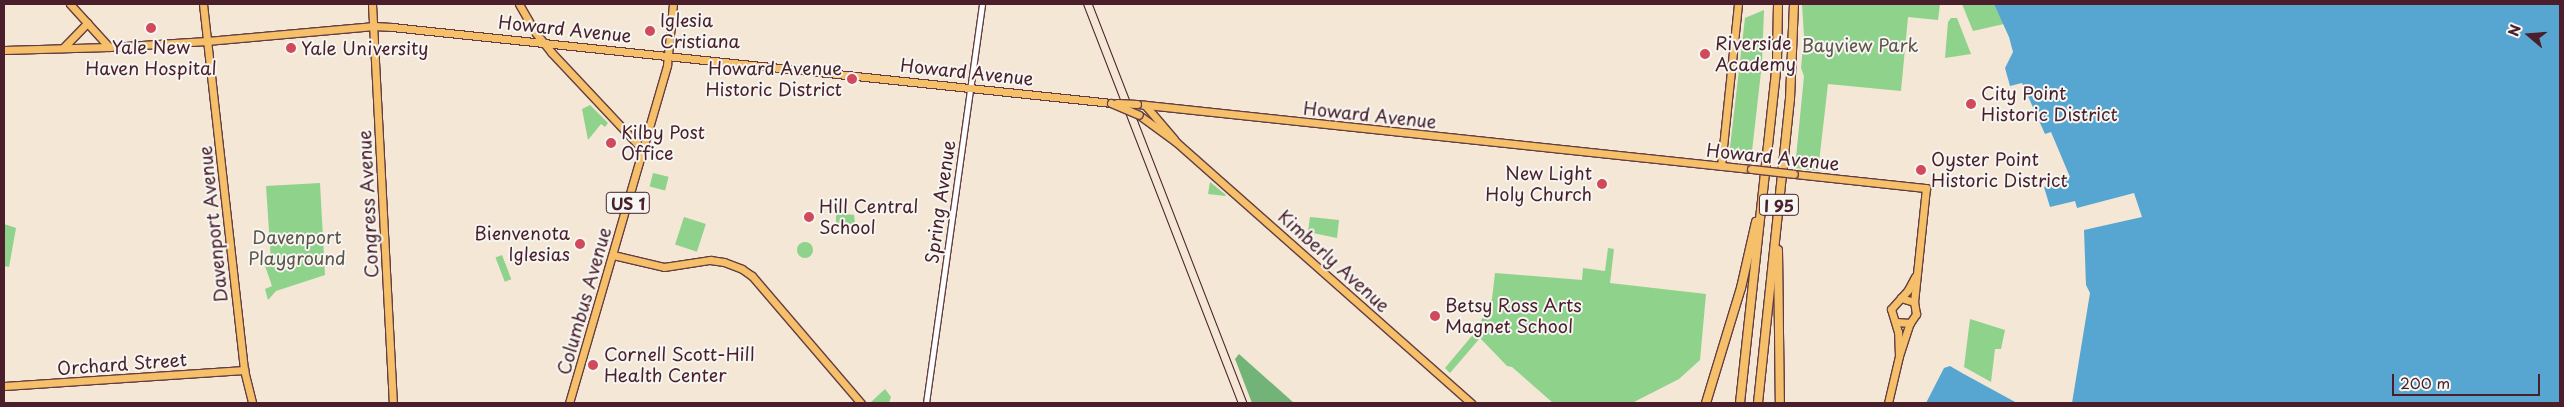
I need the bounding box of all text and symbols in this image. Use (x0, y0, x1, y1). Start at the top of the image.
place label: Iglesia Cristiana (660, 10, 740, 52)
north arrow (2504, 10, 2554, 60)
street label: Howard Avenue (496, 11, 634, 47)
marker: Yale New Haven Hospital (144, 21, 158, 35)
text: N (2503, 22, 2526, 39)
marker: Iglesia Cristiana (644, 25, 656, 37)
place label: Riverside Academy (1715, 33, 1796, 76)
park label: Bayview Park (1802, 34, 1918, 56)
place label: Yale New Haven Hospital (85, 37, 217, 80)
place label: Yale University (301, 37, 429, 59)
marker: Yale University (285, 42, 297, 54)
marker: Riverside Academy (1699, 48, 1711, 60)
street label: Howard Avenue (898, 54, 1036, 90)
place label: Howard Avenue Historic District (705, 58, 842, 100)
marker: Howard Avenue Historic District (846, 73, 858, 85)
place label: City Point Historic District (1981, 83, 2118, 126)
street label: Howard Avenue (1301, 97, 1439, 133)
marker: City Point Historic District (1965, 98, 1977, 110)
place label: Kilby Post Office (621, 122, 705, 164)
street label: Congress Avenue (353, 130, 383, 278)
marker: Kilby Post Office (605, 137, 617, 149)
street label: Spring Avenue (921, 139, 959, 265)
street label: Howard Avenue (1704, 139, 1842, 175)
street label: Davenport Avenue (194, 145, 232, 303)
place label: Oyster Point Historic District (1931, 149, 2068, 192)
place label: New Light Holy Church (1485, 163, 1592, 205)
marker: Oyster Point Historic District (1915, 164, 1927, 176)
marker: New Light Holy Church (1596, 178, 1608, 190)
road number: US 1 (606, 190, 650, 217)
road number: I 95 (1759, 192, 1799, 218)
place label: Hill Central School (819, 196, 919, 238)
street label: Kimberly Avenue (1274, 205, 1394, 317)
marker: Hill Central School (803, 211, 815, 223)
place label: Bienvenota Iglesias (474, 223, 570, 266)
street label: Columbus Avenue (553, 226, 615, 376)
park label: Davenport Playground (248, 227, 346, 270)
marker: Bienvenota Iglesias (574, 238, 586, 250)
place label: Betsy Ross Arts Magnet School (1445, 295, 1581, 338)
marker: Betsy Ross Arts Magnet School (1429, 310, 1441, 322)
place label: Cornell Scott-Hill Health Center (604, 344, 756, 386)
street label: Orchard Street (56, 349, 188, 379)
marker: Cornell Scott-Hill Health Center (586, 358, 600, 372)
scale bar (2394, 364, 2542, 396)
text: 200 m (2400, 371, 2450, 394)

